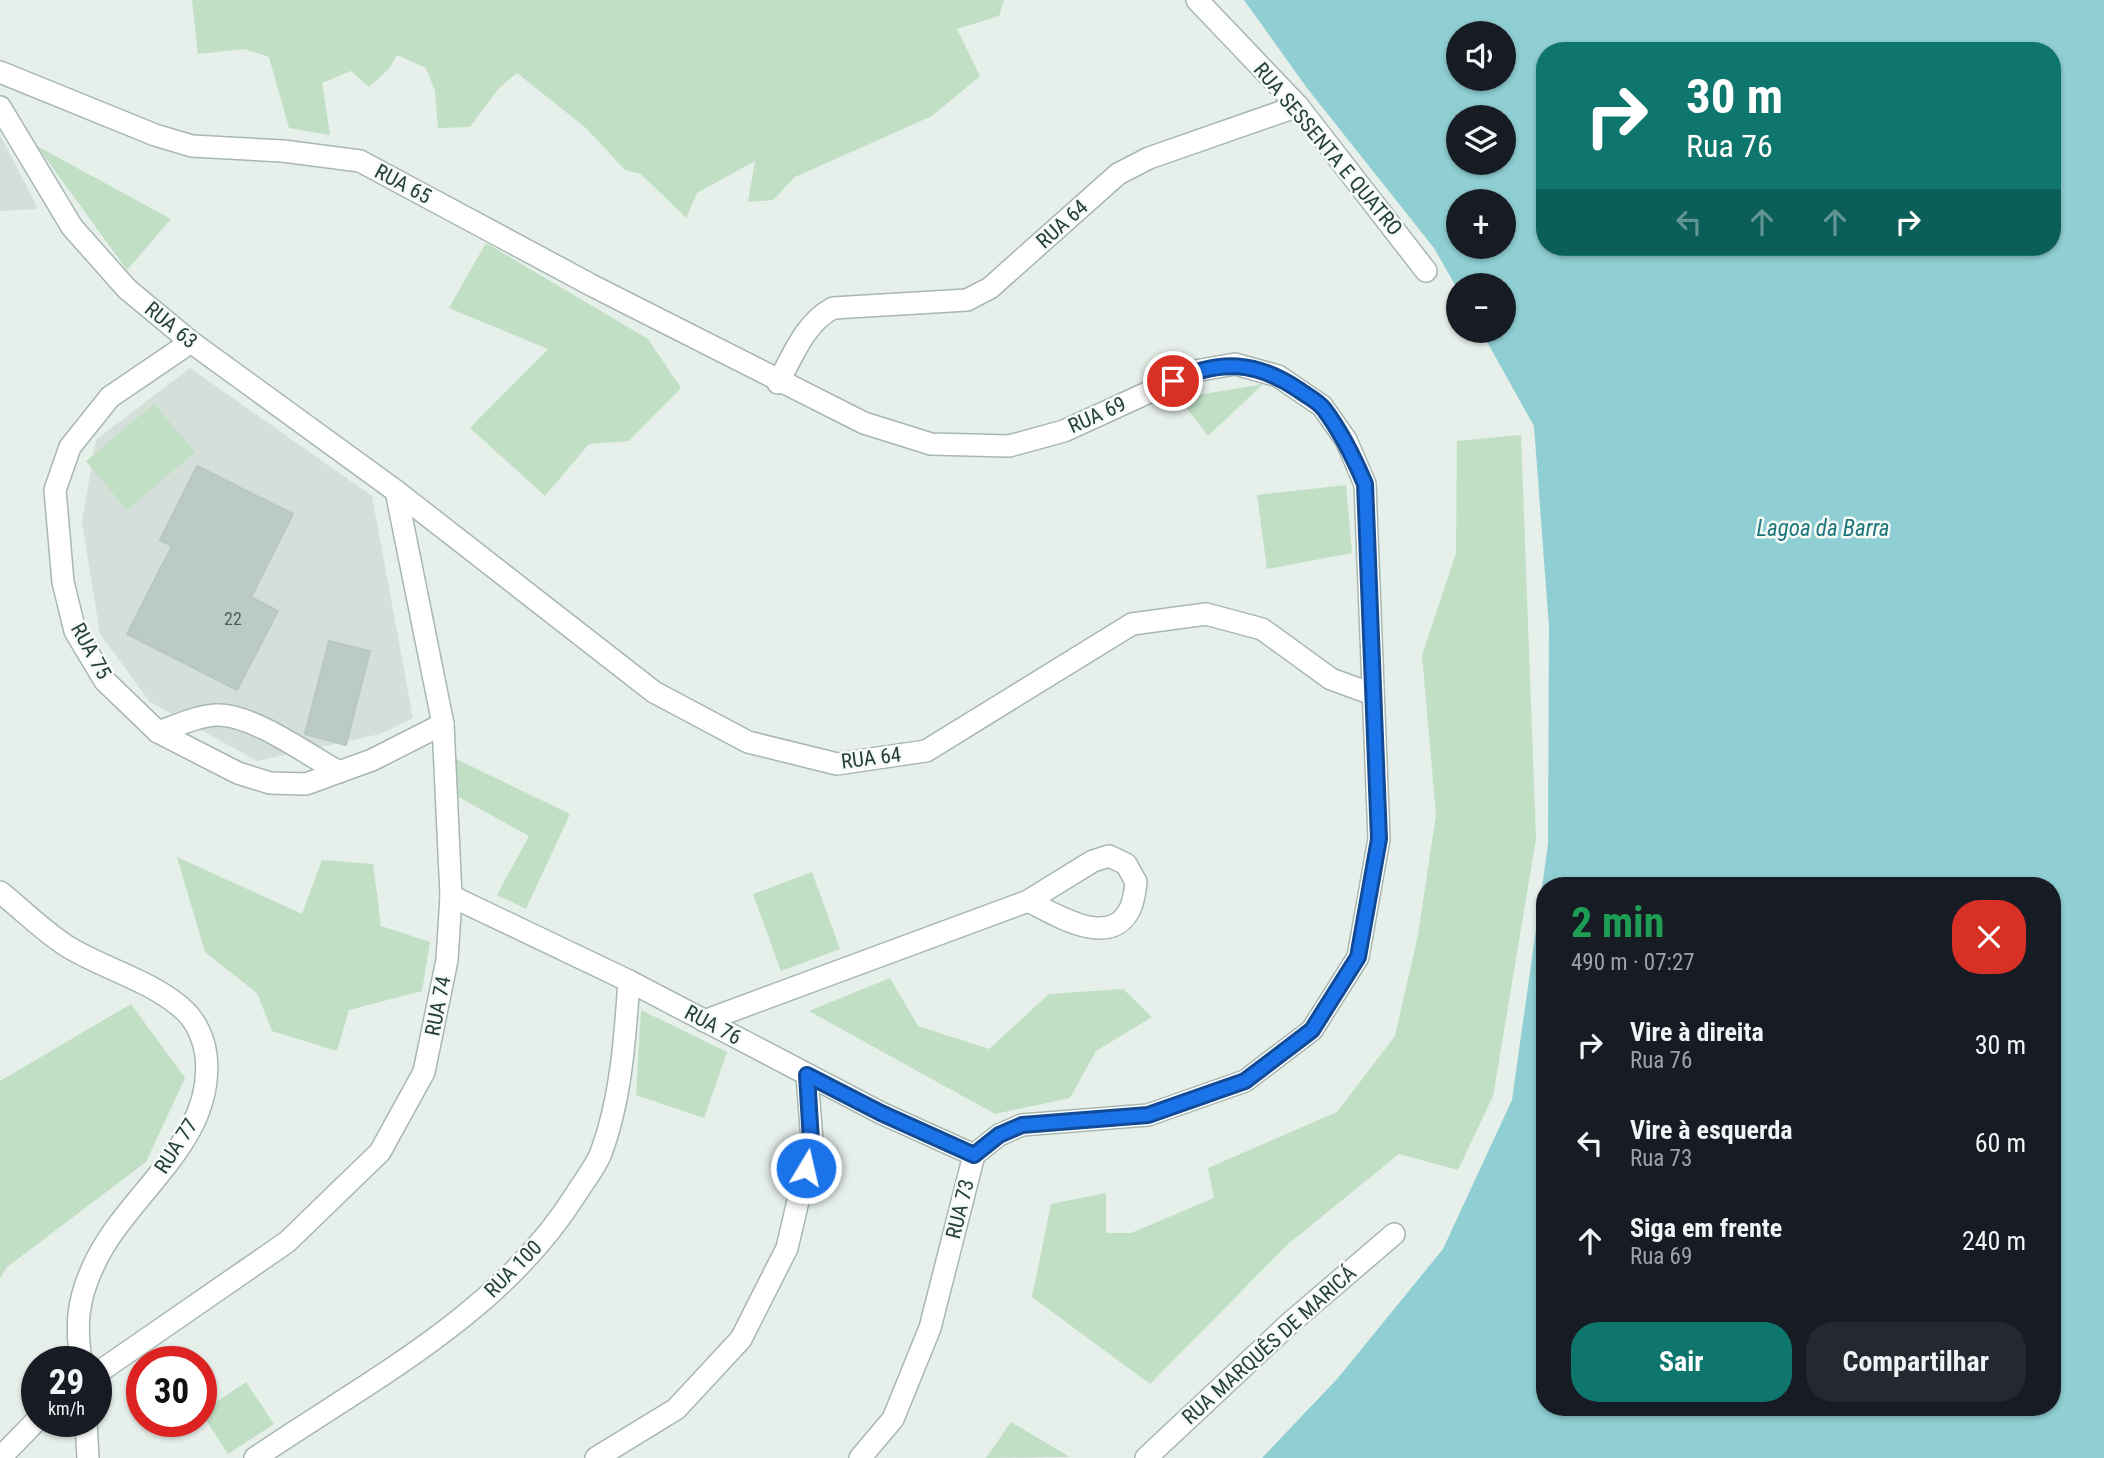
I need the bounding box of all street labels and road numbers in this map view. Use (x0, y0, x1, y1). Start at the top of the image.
street label: RUA SESSENTA E QUATRO (1249, 58, 1407, 240)
street label: RUA 65 (371, 159, 435, 209)
street label: RUA 64 (1032, 195, 1092, 253)
street label: RUA 63 (140, 297, 202, 353)
street label: RUA 69 (1065, 392, 1129, 438)
street label: RUA 75 (66, 619, 116, 683)
street label: RUA 64 (840, 742, 902, 774)
street label: RUA 74 (420, 974, 456, 1038)
street label: RUA 76 (681, 1000, 745, 1050)
street label: RUA 77 (149, 1114, 203, 1178)
street label: RUA 73 (941, 1177, 979, 1241)
street label: RUA 100 (480, 1236, 546, 1302)
street label: RUA MARQUÊS DE MARICÁ (1177, 1261, 1361, 1429)

